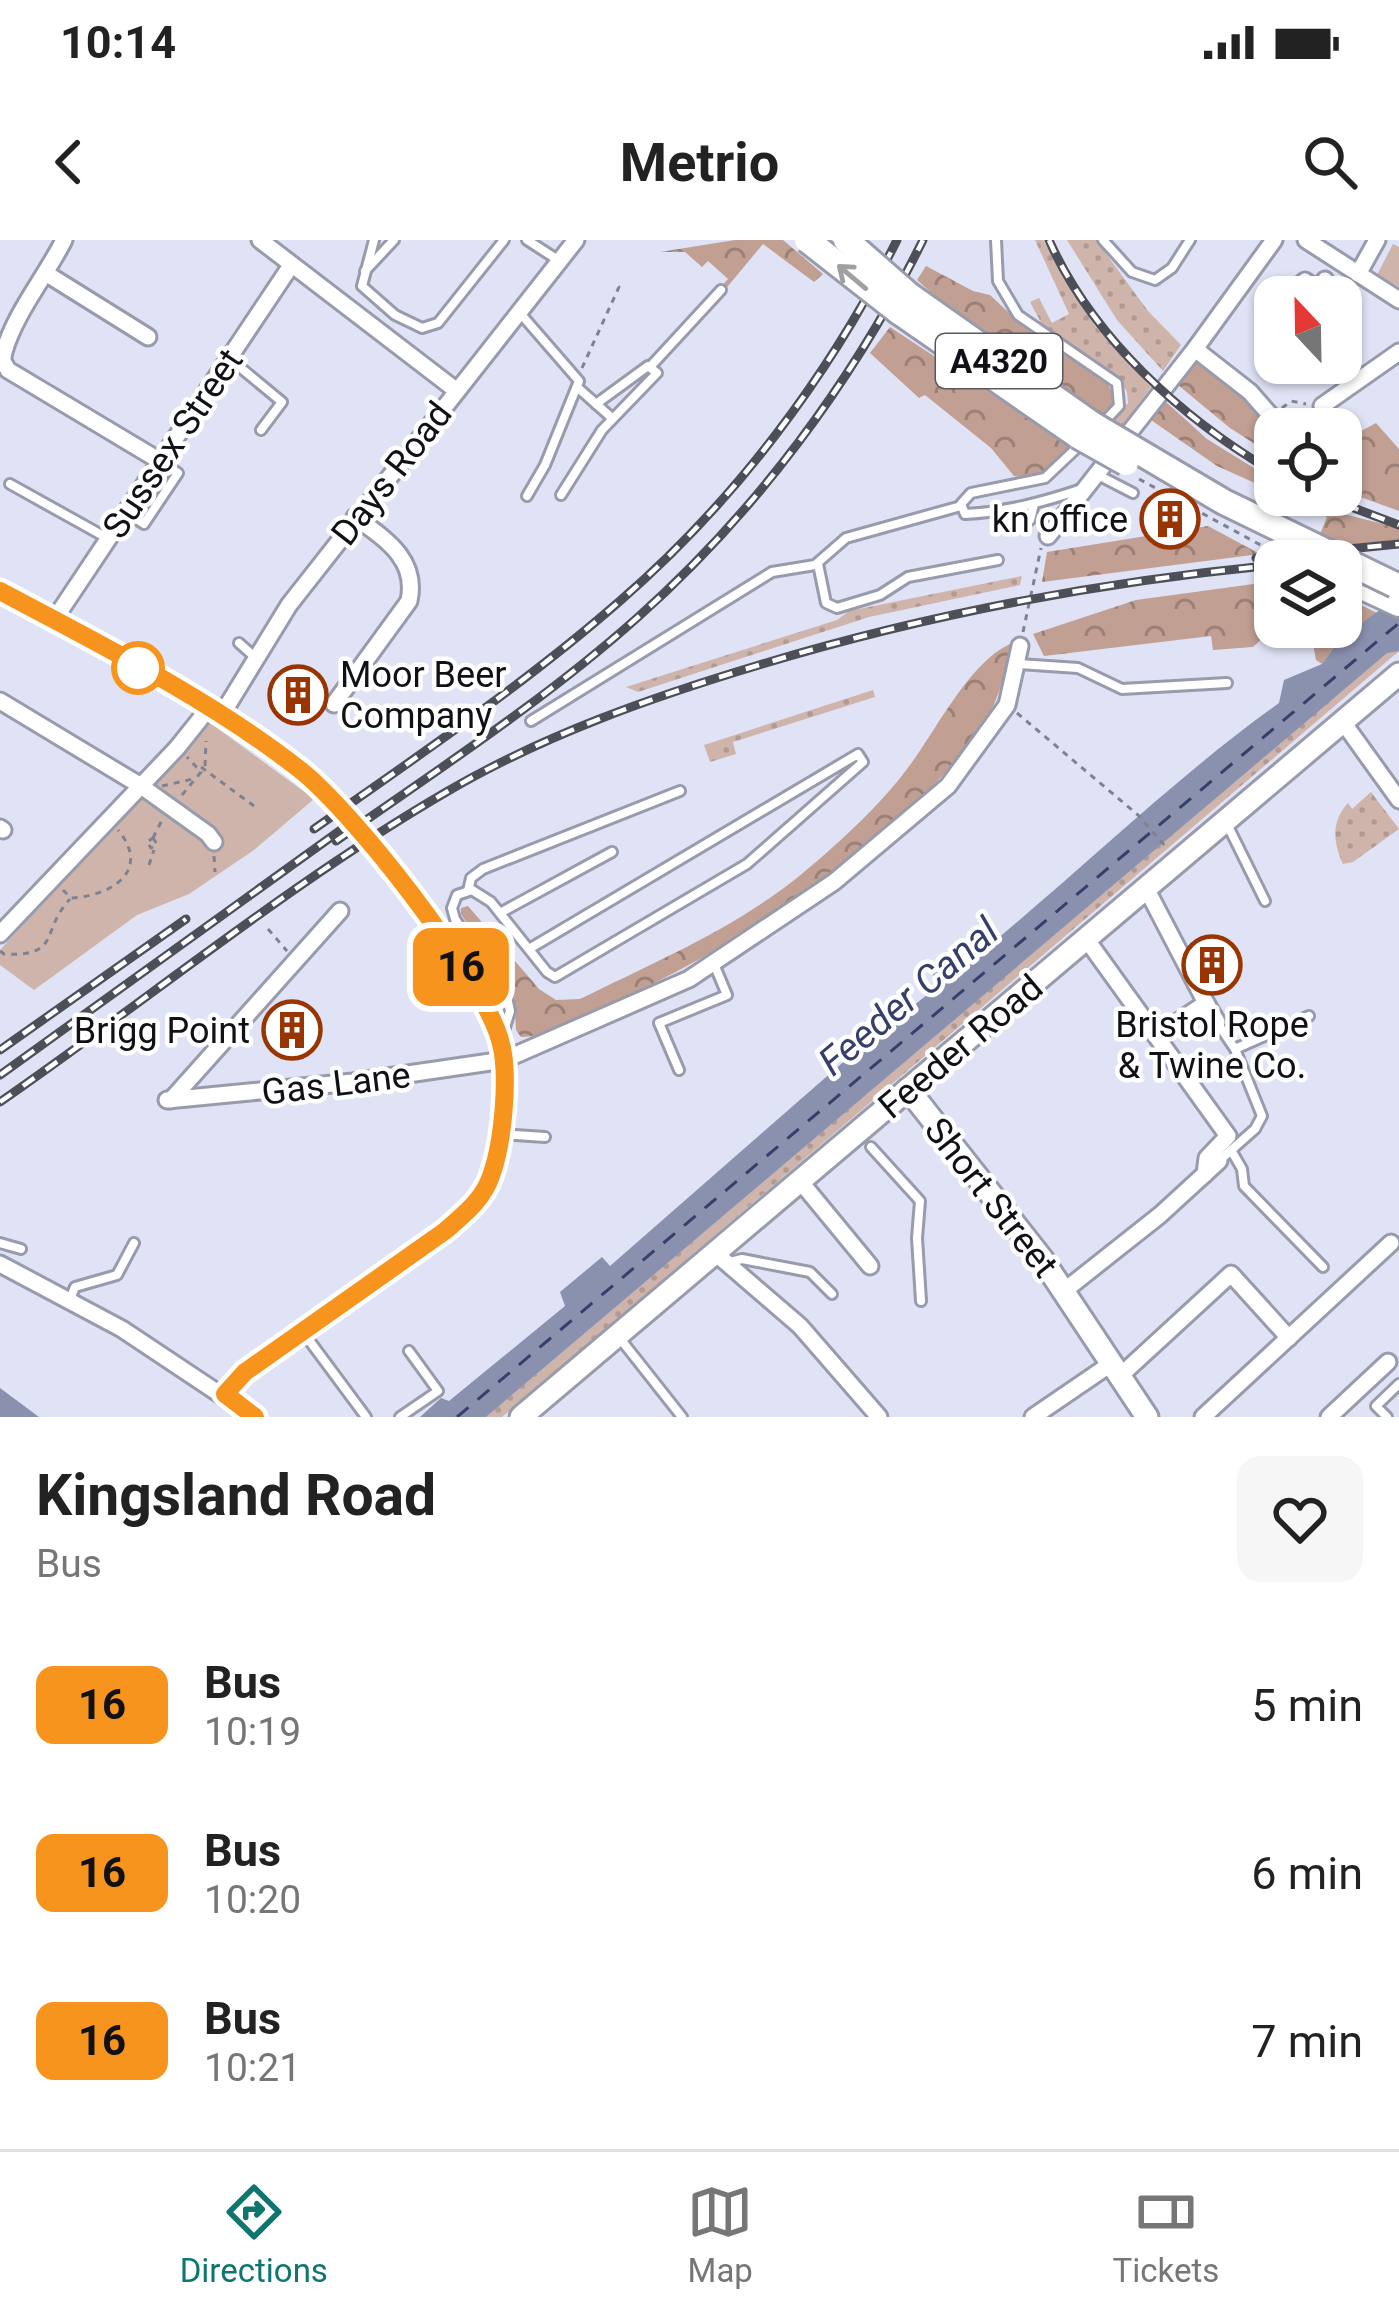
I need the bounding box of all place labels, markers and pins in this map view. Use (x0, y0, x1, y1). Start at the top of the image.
building icon: kn office (1139, 488, 1201, 550)
place label: kn office (992, 499, 1128, 541)
unlabelled marker (113, 643, 163, 693)
place label: Moor Beer Company (340, 654, 506, 737)
building icon: Moor Beer Company (267, 664, 329, 726)
building icon: Bristol Rope & Twine Co. (1181, 934, 1243, 996)
building icon: Brigg Point (261, 999, 323, 1061)
place label: Bristol Rope & Twine Co. (1115, 1004, 1309, 1087)
place label: Brigg Point (74, 1010, 250, 1052)

